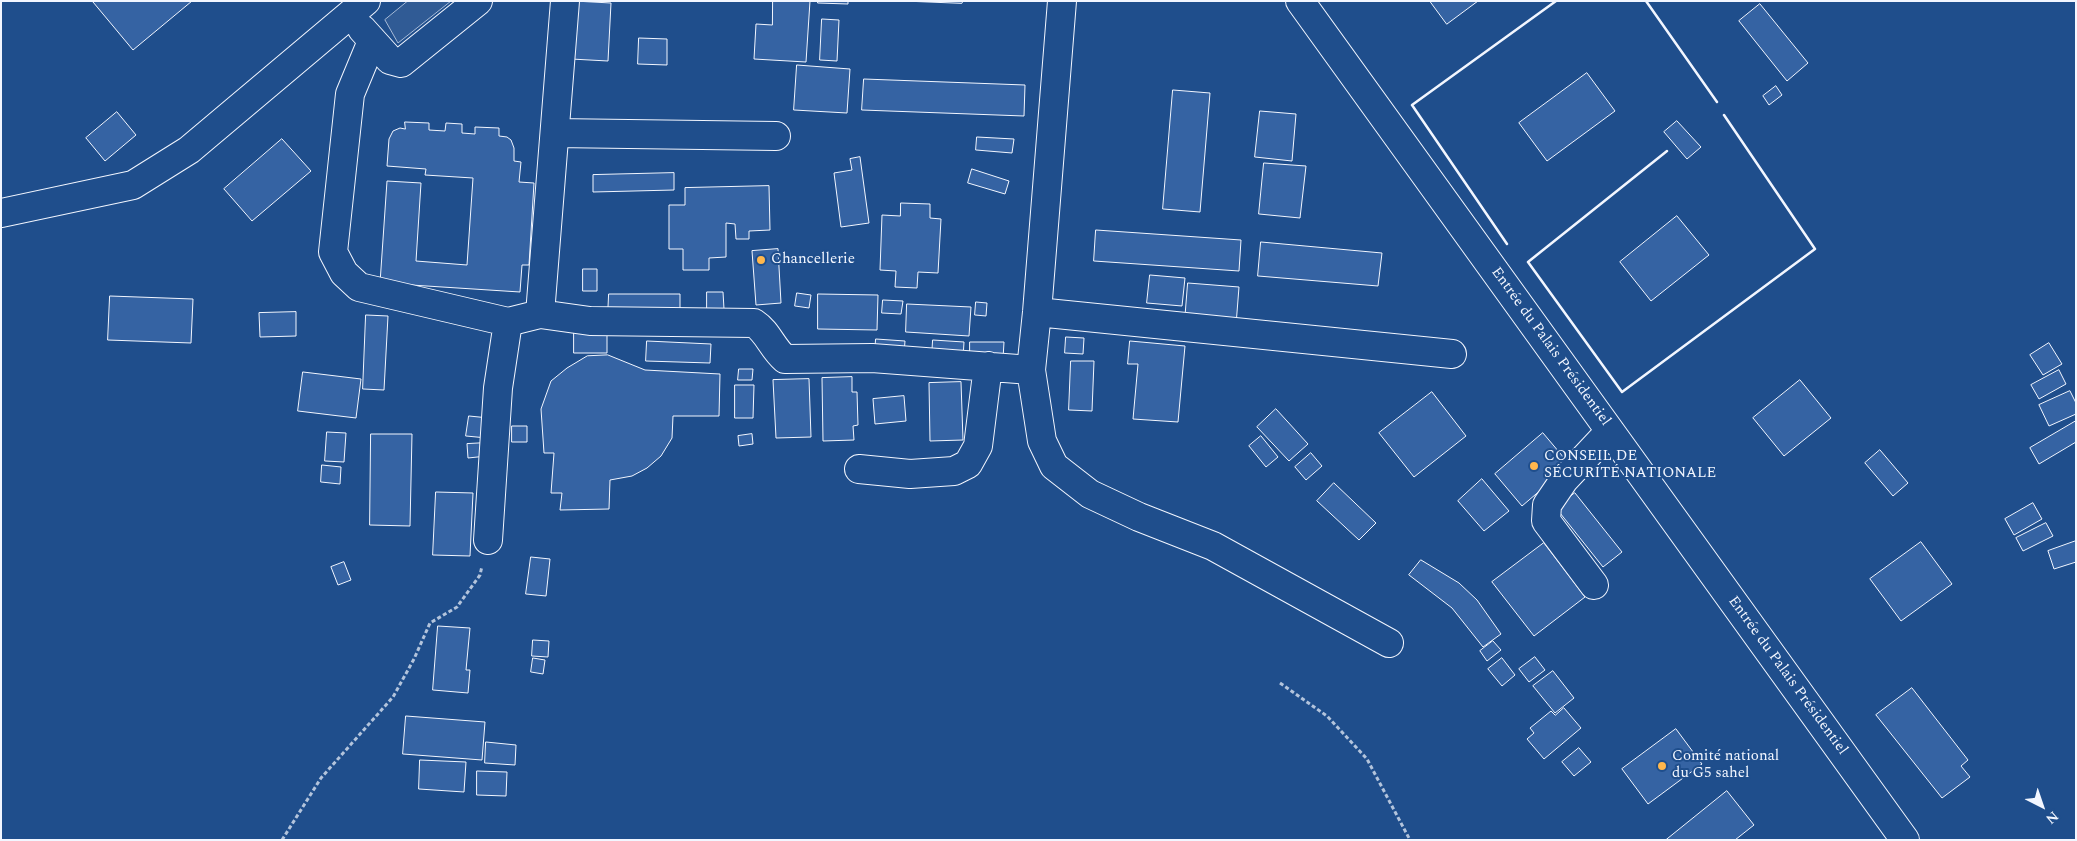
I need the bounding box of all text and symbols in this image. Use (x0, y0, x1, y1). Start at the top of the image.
place label: Chancellerie (771, 251, 855, 269)
marker: Chancellerie (755, 254, 767, 266)
street label: Entrée du Palais Présidentiel (1486, 264, 1614, 430)
place label: CONSEIL DE SÉCURITÉ NATIONALE (1544, 448, 1716, 483)
marker: CONSEIL DE SÉCURITÉ NATIONALE (1528, 460, 1540, 472)
street label: Entrée du Palais Présidentiel (1723, 593, 1851, 759)
place label: Comité national du G5 sahel (1672, 748, 1779, 783)
marker: Comité national du G5 sahel (1656, 760, 1668, 772)
north arrow (2017, 781, 2067, 831)
text: N (2041, 806, 2063, 829)

